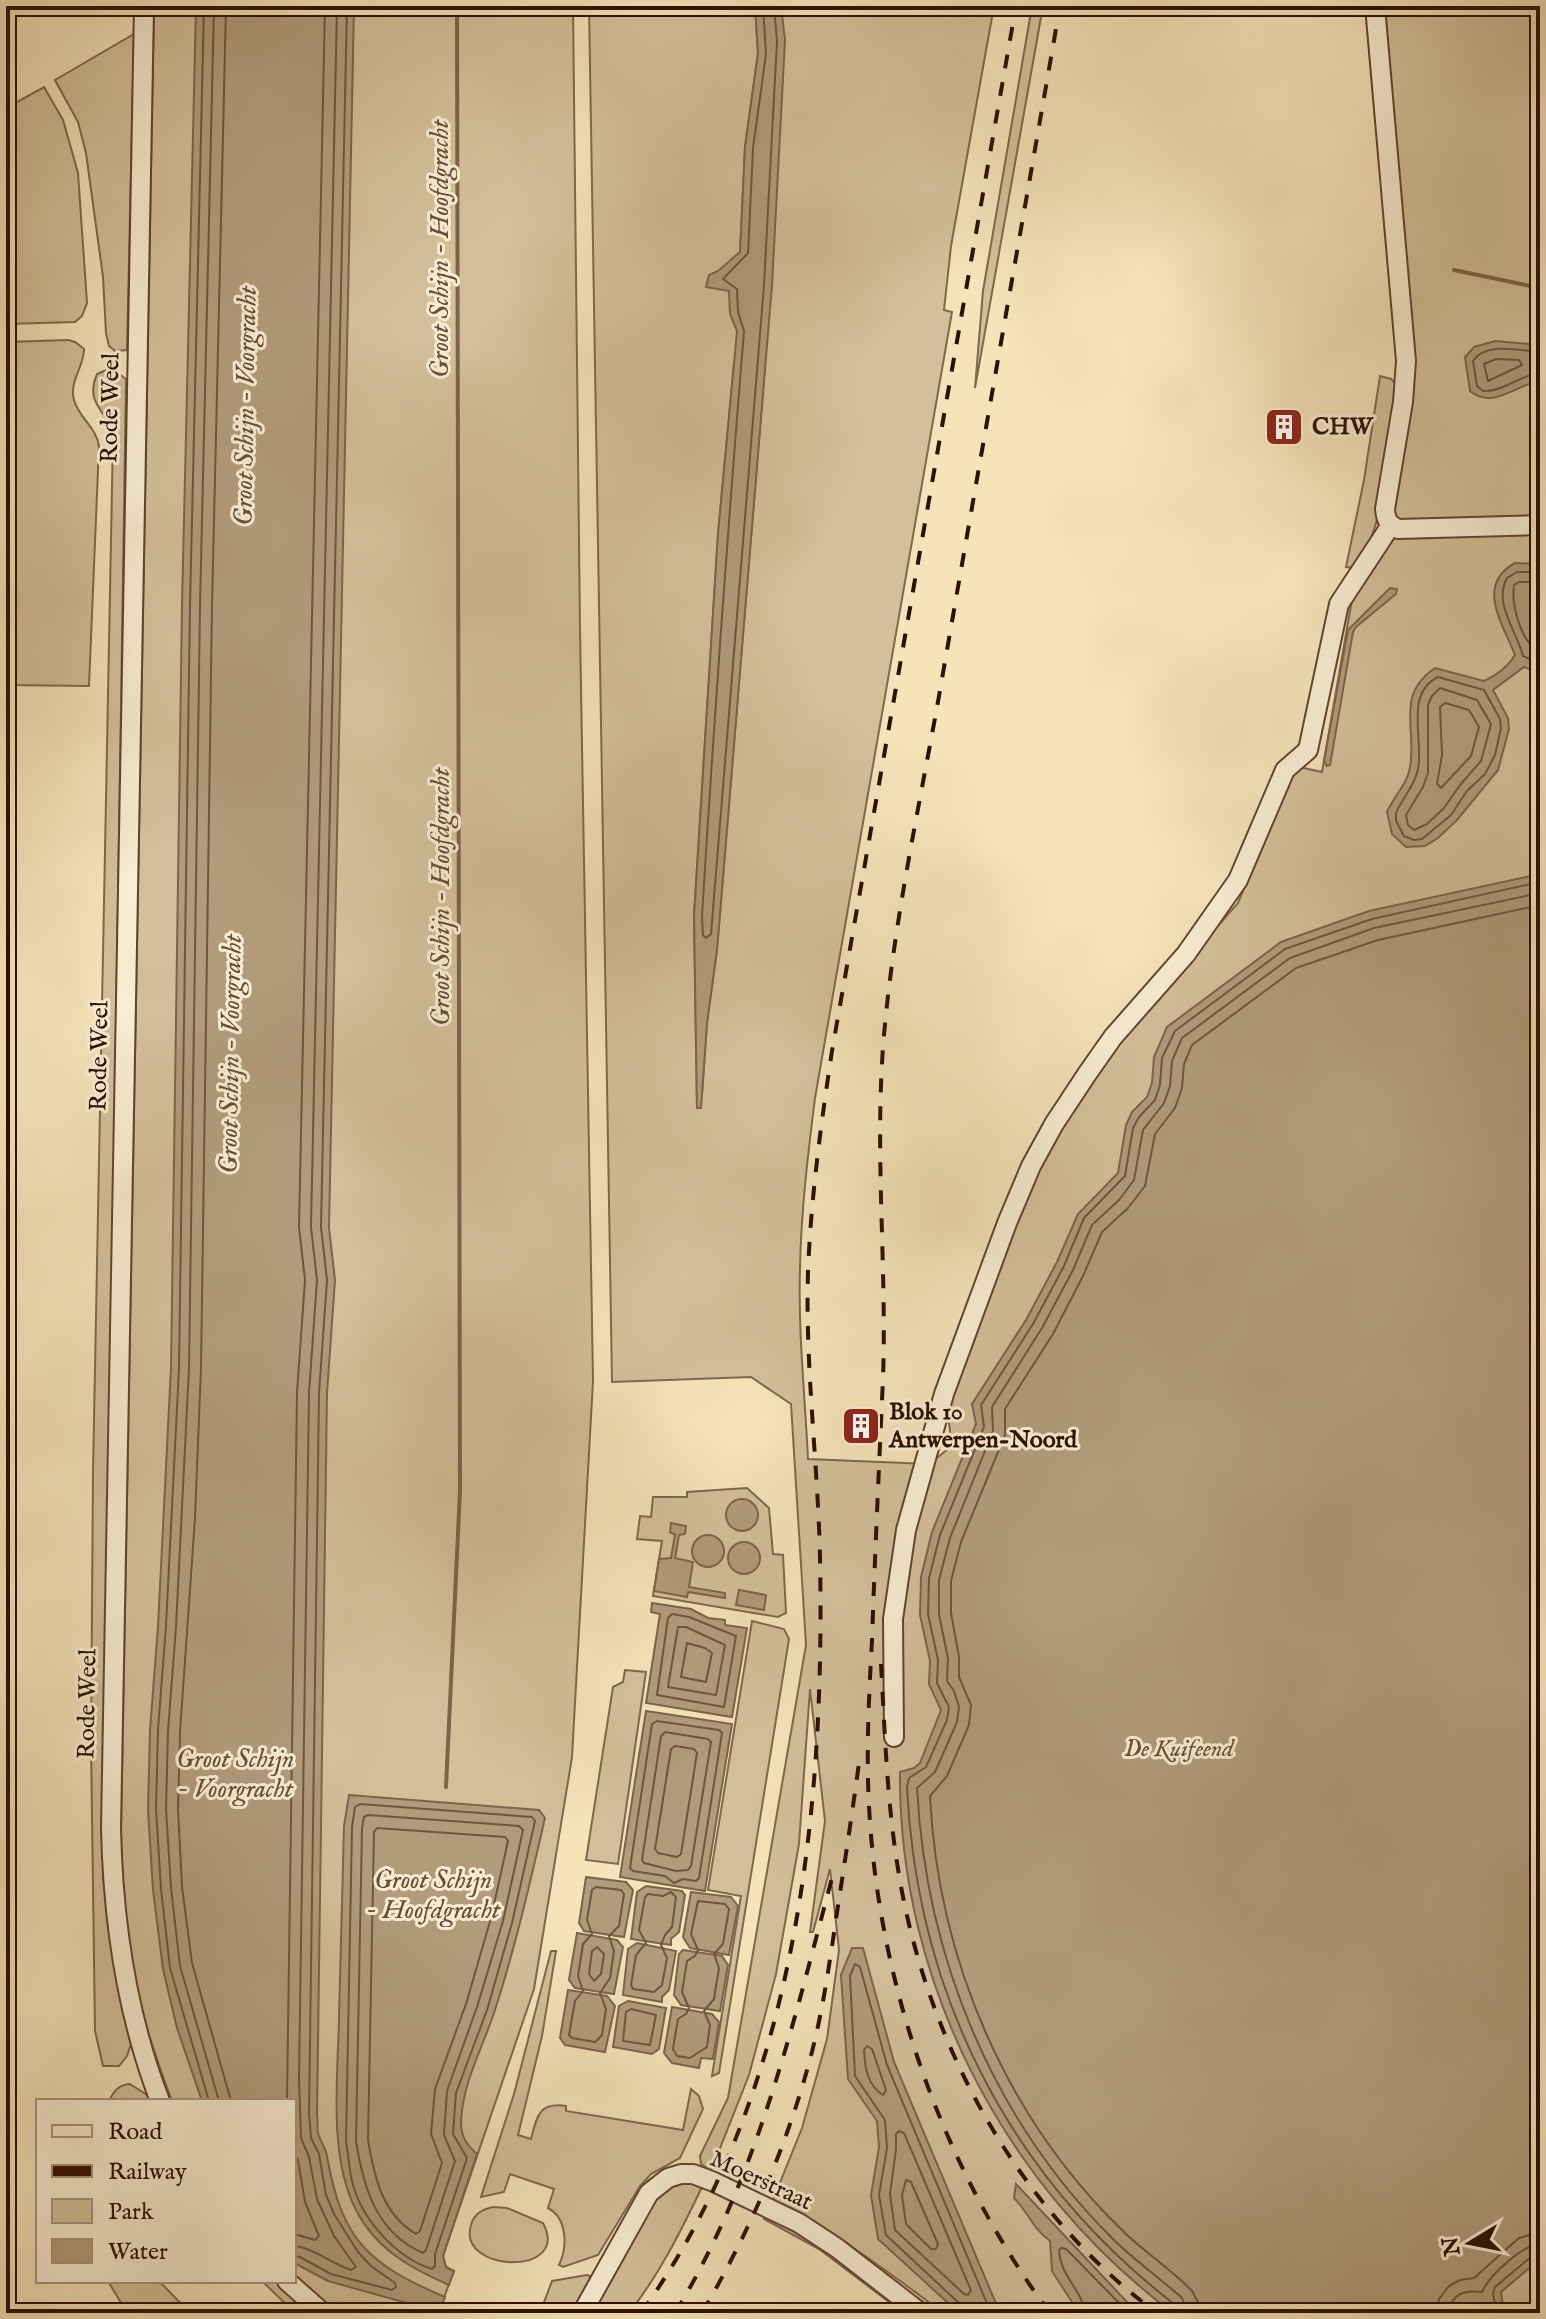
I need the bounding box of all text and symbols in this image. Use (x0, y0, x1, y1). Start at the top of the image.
water label: Groot Schijn - Hoofdgracht (424, 118, 458, 378)
water label: Groot Schijn - Voorgracht (227, 284, 266, 526)
street label: Rode Weel (95, 352, 127, 463)
building icon: CHW (1263, 406, 1305, 448)
place label: CHW (1312, 412, 1375, 443)
water label: Groot Schijn - Hoofdgracht (425, 766, 459, 1026)
water label: Groot Schijn - Voorgracht (212, 932, 251, 1174)
street label: Rode Weel (84, 1000, 116, 1111)
place label: Blok 10 Antwerpen-Noord (888, 1397, 1078, 1456)
building icon: Blok 10 Antwerpen-Noord (840, 1405, 882, 1447)
street label: Rode Weel (72, 1648, 104, 1759)
park label: De Kuifeend (1124, 1734, 1235, 1765)
water label: Groot Schijn - Voorgracht (176, 1743, 295, 1807)
water label: Groot Schijn - Hoofdgracht (365, 1864, 502, 1928)
legend (36, 2099, 296, 2283)
text: Road (108, 2117, 162, 2148)
street label: Moerstraat (705, 2144, 817, 2218)
text: Railway (108, 2157, 187, 2188)
text: Park (108, 2197, 154, 2228)
north arrow (1430, 2203, 1510, 2283)
text: N (1437, 2234, 1468, 2259)
text: Water (108, 2237, 168, 2268)

